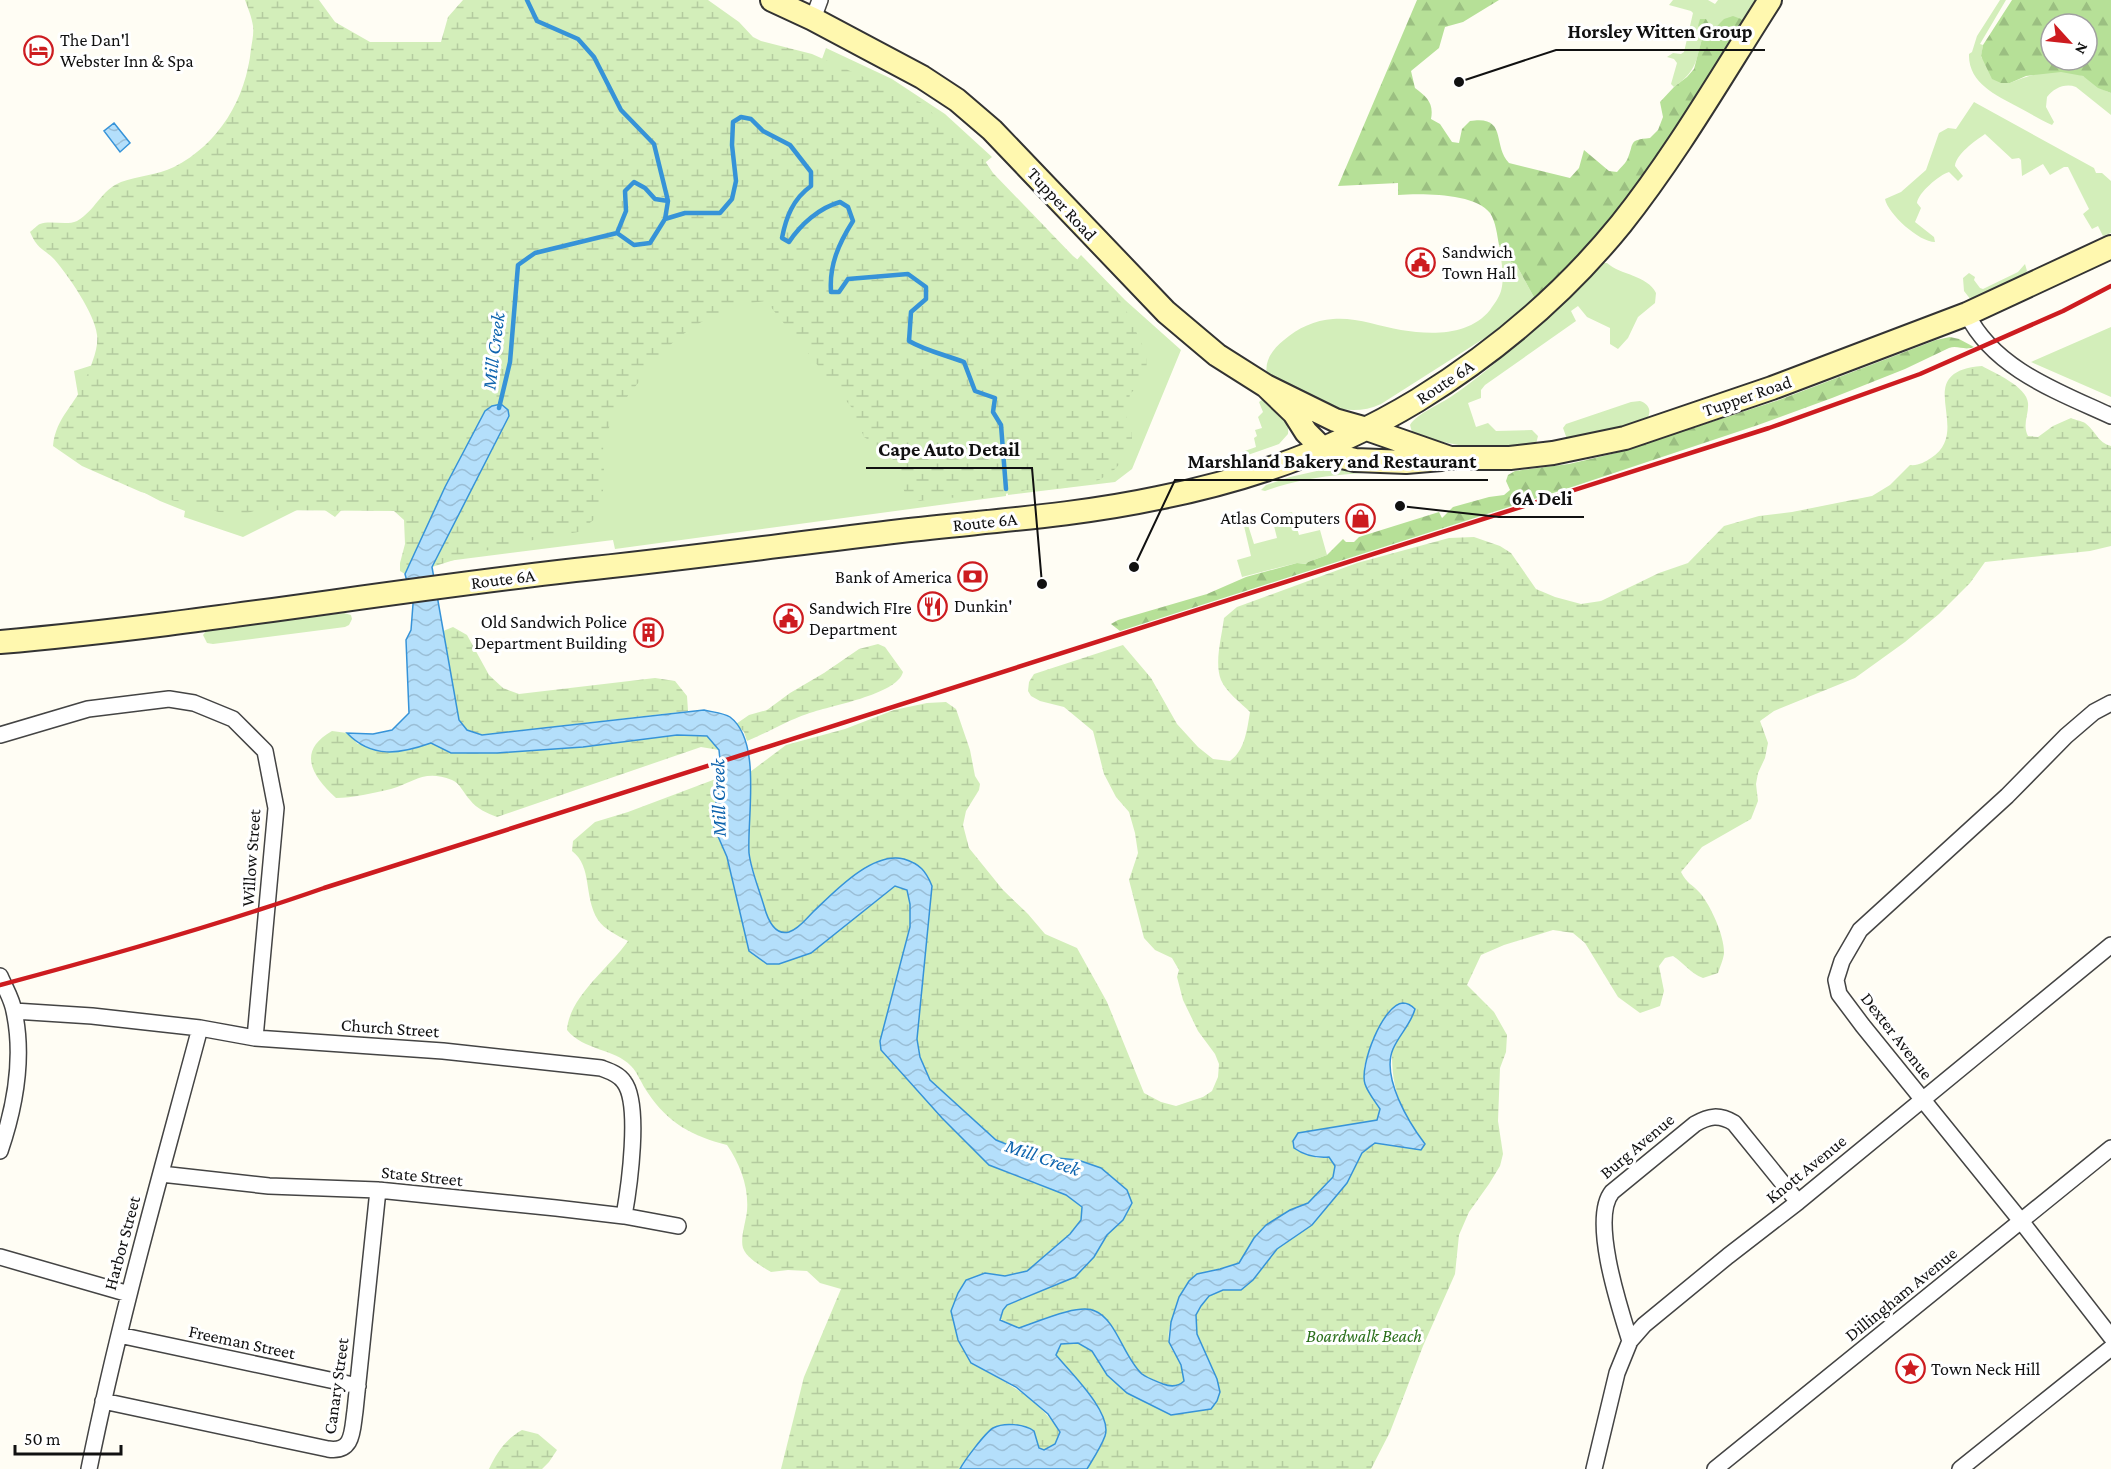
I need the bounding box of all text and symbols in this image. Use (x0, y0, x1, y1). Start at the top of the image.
callout: Horsley Witten Group (1556, 12, 1765, 50)
north arrow (2039, 12, 2099, 72)
text: Horsley Witten Group (1567, 20, 1753, 42)
place label: The Dan'l Webster Inn & Spa (60, 30, 194, 71)
hotel icon: The Dan'l Webster Inn & Spa (23, 34, 55, 66)
text: N (2072, 40, 2092, 57)
street label: Tupper Road (1023, 163, 1101, 245)
place label: Sandwich Town Hall (1442, 242, 1516, 283)
public building icon: Sandwich Town Hall (1405, 246, 1437, 278)
water label: Mill Creek (477, 310, 509, 392)
street label: Route 6A (1413, 355, 1478, 408)
street label: Tupper Road (1700, 371, 1794, 420)
callout: Cape Auto Detail (866, 430, 1032, 468)
text: Cape Auto Detail (878, 438, 1020, 460)
callout: Marshland Bakery and Restaurant (1175, 442, 1488, 480)
text: Marshland Bakery and Restaurant (1187, 450, 1477, 472)
callout: 6A Deli (1499, 479, 1584, 517)
text: 6A Deli (1512, 487, 1573, 509)
shop icon: Atlas Computers (1345, 502, 1377, 534)
place label: Atlas Computers (1220, 508, 1340, 528)
street label: Route 6A (952, 509, 1019, 535)
bank icon: Bank of America (957, 561, 989, 593)
street label: Route 6A (470, 565, 537, 593)
place label: Bank of America (835, 567, 952, 587)
restaurant icon: Dunkin' (917, 590, 949, 622)
place label: Dunkin' (954, 596, 1012, 616)
place label: Sandwich FIre Department (809, 598, 912, 639)
public building icon: Sandwich FIre Department (772, 602, 804, 634)
place label: Old Sandwich Police Department Building (474, 612, 627, 653)
building icon: Old Sandwich Police Department Building (632, 616, 664, 648)
water label: Mill Creek (706, 758, 730, 838)
street label: Willow Street (238, 807, 264, 908)
street label: Dexter Avenue (1857, 989, 1937, 1083)
street label: Church Street (340, 1015, 441, 1041)
street label: Burg Avenue (1596, 1109, 1678, 1183)
street label: Knott Avenue (1762, 1131, 1850, 1207)
water label: Mill Creek (1002, 1134, 1085, 1180)
street label: State Street (380, 1162, 465, 1190)
street label: Harbor Street (100, 1193, 144, 1292)
street label: Dillingham Avenue (1841, 1243, 1961, 1345)
street label: Freeman Street (187, 1321, 298, 1363)
park label: Boardwalk Beach (1306, 1326, 1422, 1346)
street label: Canary Street (319, 1335, 353, 1435)
place icon: Town Neck Hill (1894, 1353, 1926, 1385)
place label: Town Neck Hill (1931, 1359, 2041, 1379)
scale bar (15, 1418, 122, 1456)
text: 50 m (24, 1429, 61, 1449)

